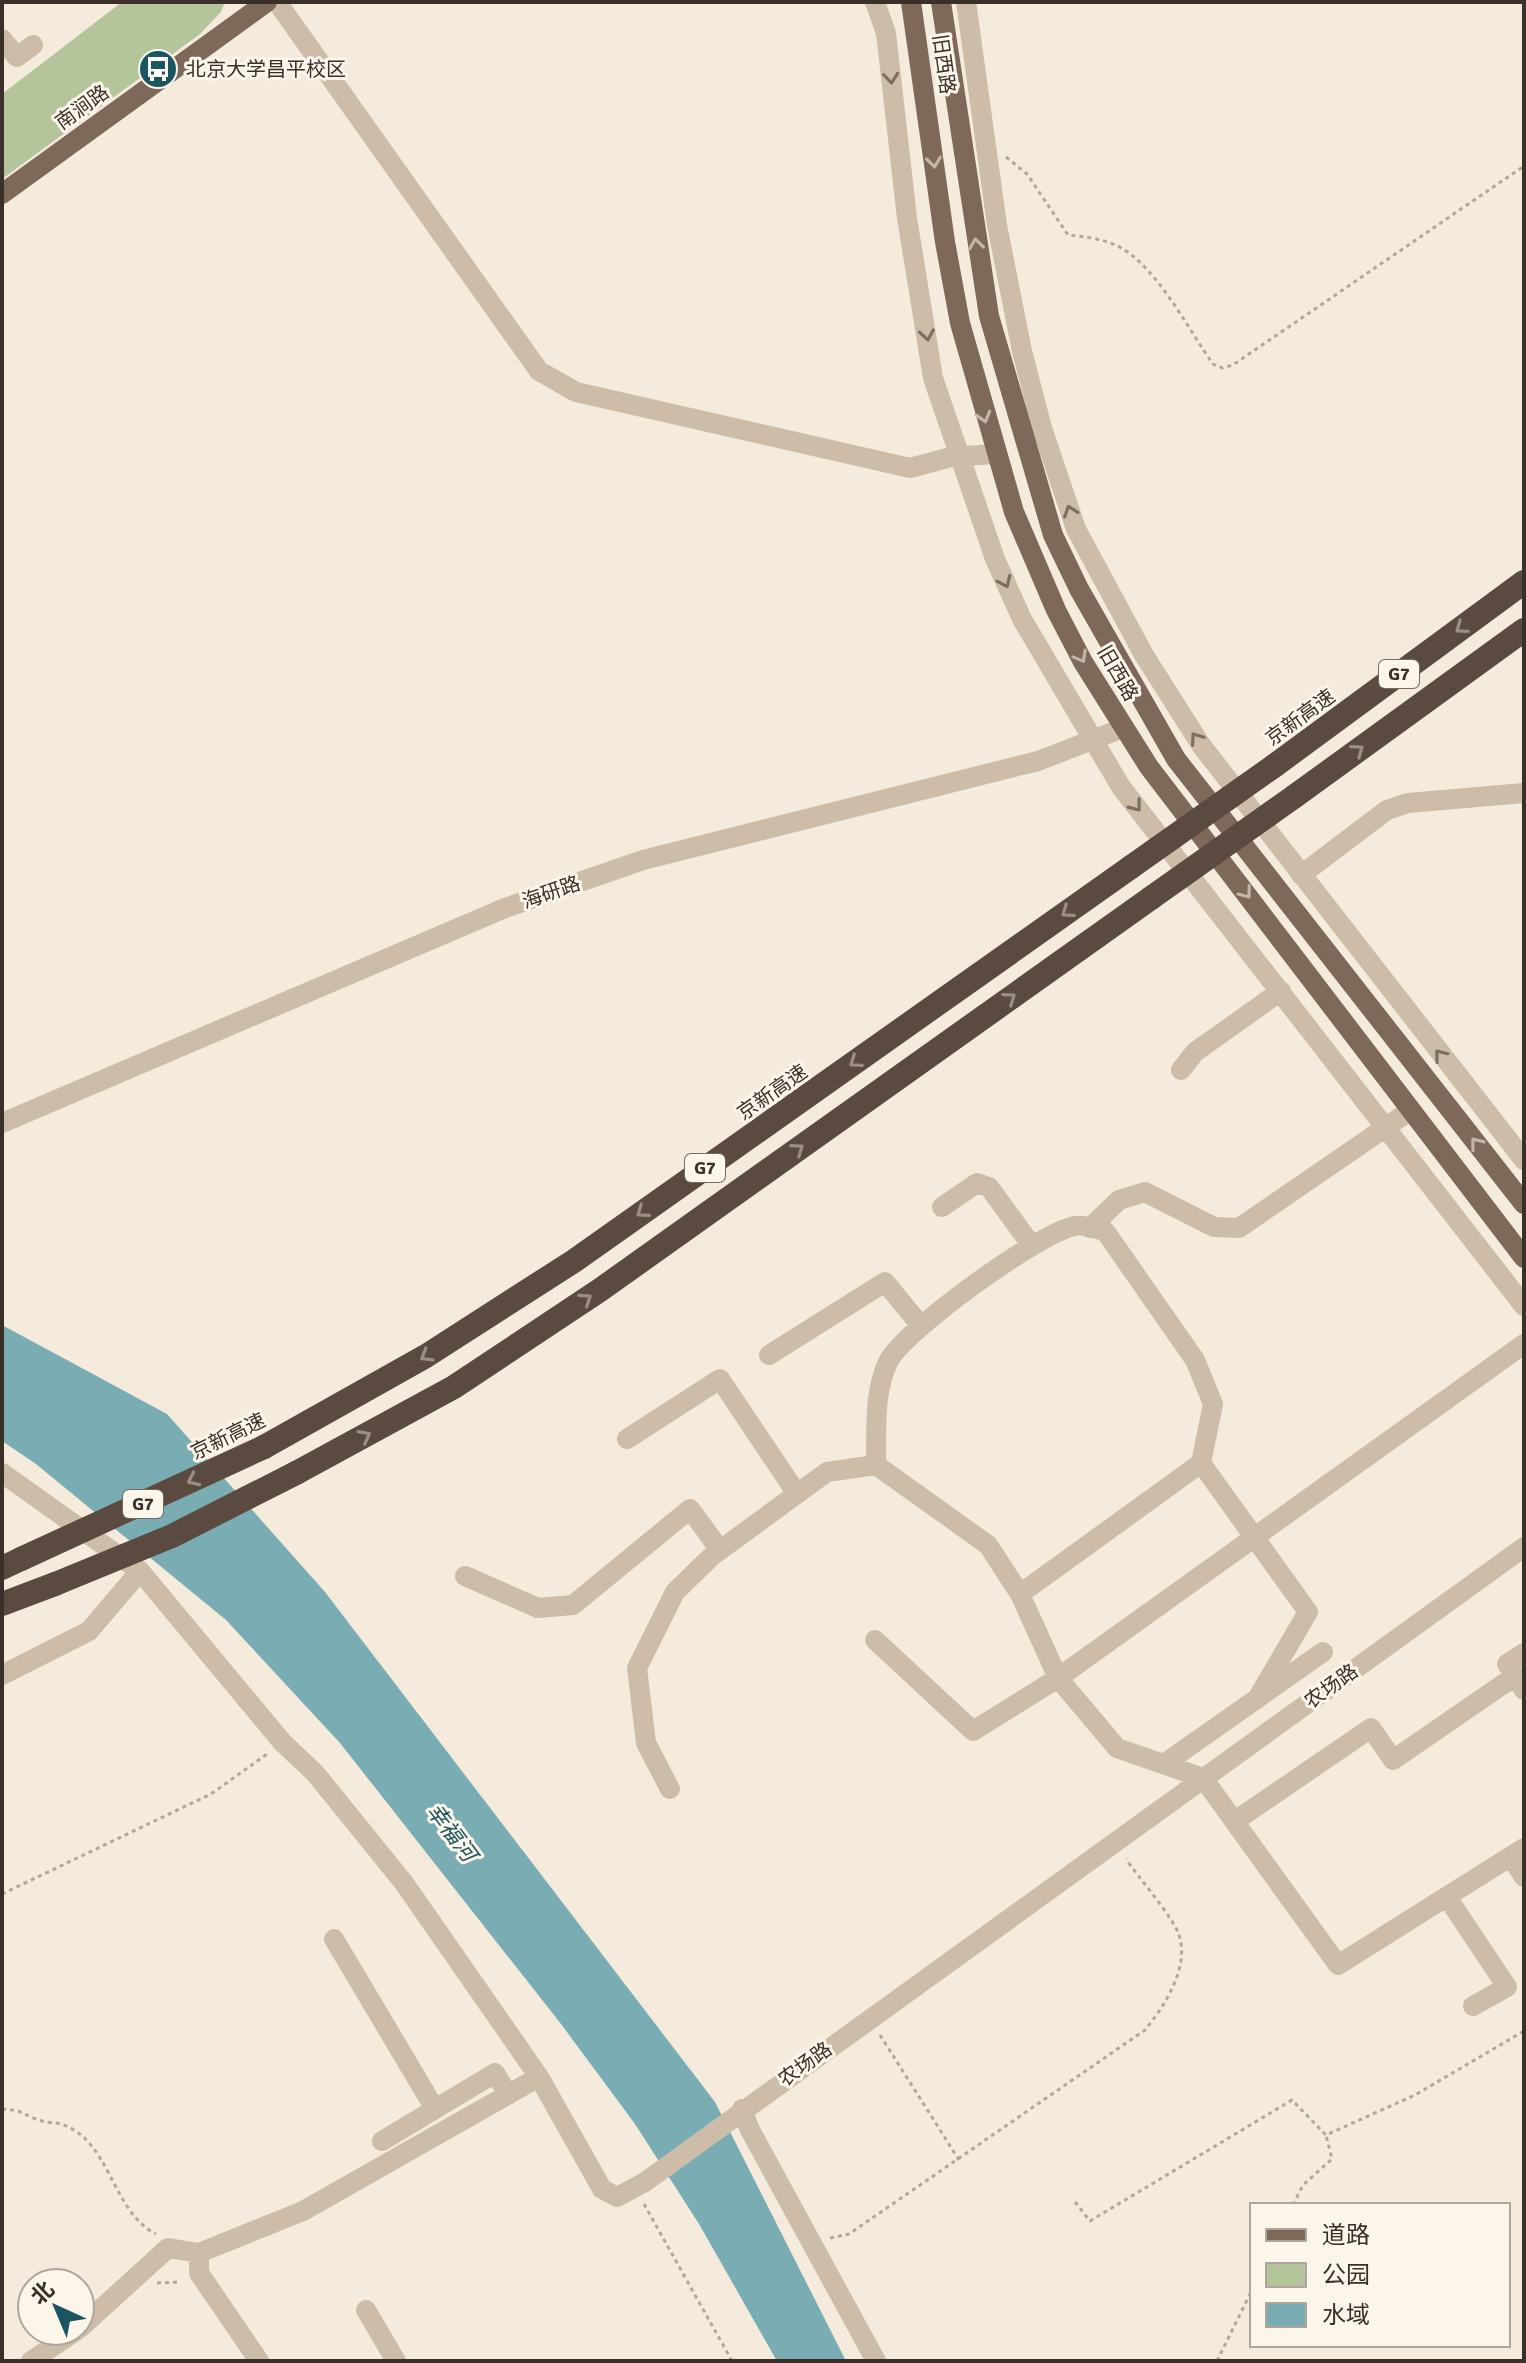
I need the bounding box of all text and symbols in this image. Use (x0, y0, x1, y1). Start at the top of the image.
street label: 旧西路 (927, 33, 960, 96)
bus stop icon: 北京大学昌平校区 (137, 48, 179, 90)
place label: 北京大学昌平校区 (186, 57, 346, 82)
one-way arrow (882, 72, 899, 85)
street label: 南涧路 (51, 80, 114, 135)
one-way arrow (925, 155, 942, 169)
one-way arrow (968, 238, 985, 251)
one-way arrow (918, 328, 935, 342)
one-way arrow (975, 410, 992, 423)
one-way arrow (1064, 505, 1080, 519)
one-way arrow (996, 574, 1012, 588)
one-way arrow (1456, 618, 1470, 633)
street label: 旧西路 (1092, 641, 1143, 705)
one-way arrow (1072, 649, 1087, 664)
road number: G7 (1379, 660, 1419, 688)
street label: 京新高速 (1261, 684, 1340, 751)
one-way arrow (1191, 732, 1206, 747)
one-way arrow (1349, 745, 1364, 760)
one-way arrow (1126, 797, 1141, 811)
street label: 海研路 (519, 871, 584, 914)
one-way arrow (1236, 884, 1250, 899)
one-way arrow (1061, 902, 1076, 917)
one-way arrow (1001, 993, 1016, 1008)
one-way arrow (1436, 1049, 1450, 1064)
one-way arrow (849, 1052, 863, 1067)
street label: 京新高速 (732, 1059, 812, 1126)
one-way arrow (1471, 1137, 1485, 1152)
one-way arrow (790, 1144, 804, 1159)
road number: G7 (685, 1154, 725, 1182)
one-way arrow (637, 1203, 651, 1217)
one-way arrow (577, 1294, 592, 1309)
one-way arrow (420, 1346, 435, 1362)
street label: 京新高速 (187, 1408, 270, 1465)
one-way arrow (356, 1430, 371, 1445)
one-way arrow (187, 1470, 202, 1486)
road number: G7 (123, 1490, 163, 1518)
street label: 农场路 (1300, 1659, 1363, 1714)
water label: 幸福河 (421, 1798, 485, 1870)
street label: 农场路 (774, 2037, 837, 2092)
legend (1250, 2203, 1510, 2347)
text: 道路 (1322, 2220, 1370, 2250)
text: 公园 (1322, 2260, 1370, 2290)
north arrow (16, 2267, 96, 2347)
text: 北 (25, 2276, 60, 2310)
text: 水域 (1322, 2300, 1370, 2330)

